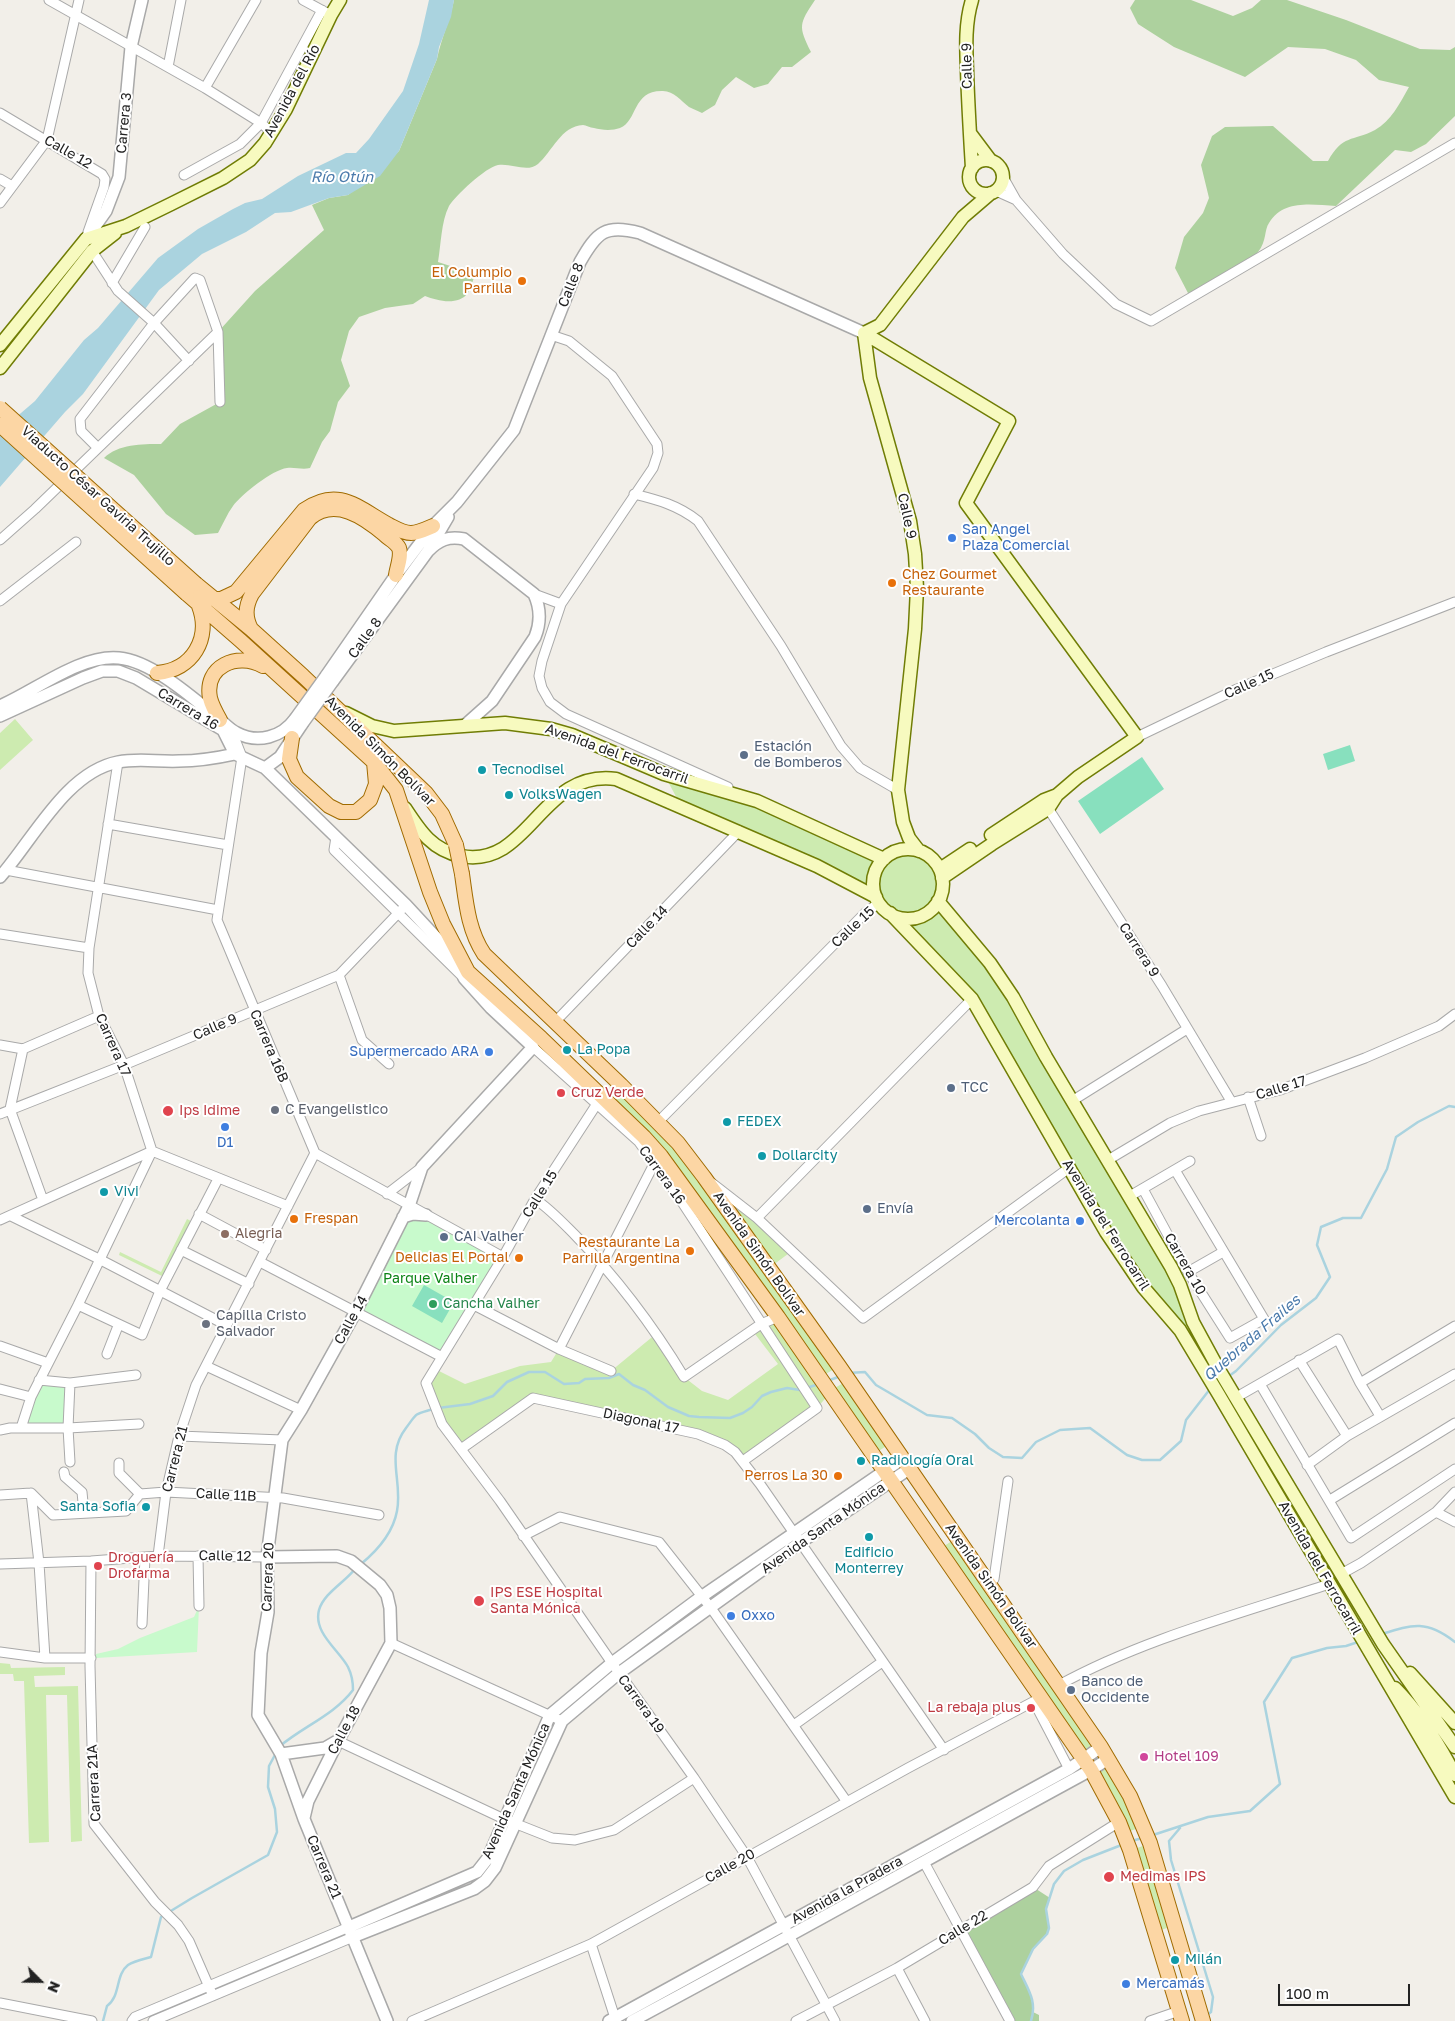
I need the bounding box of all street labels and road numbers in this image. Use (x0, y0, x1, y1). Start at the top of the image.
street label: Avenida del Río (260, 42, 324, 140)
street label: Calle 9 (958, 43, 976, 89)
street label: Carrera 3 (113, 92, 135, 154)
street label: Calle 12 (41, 132, 95, 172)
street label: Calle 8 (555, 260, 587, 310)
street label: Viaducto César Gaviria Trujillo (18, 423, 178, 569)
street label: Calle 9 (894, 492, 920, 540)
street label: Calle 8 (345, 614, 385, 662)
street label: Calle 15 (1221, 666, 1277, 702)
street label: Carrera 16 (154, 684, 222, 734)
street label: Avenida Simón Bolívar (321, 692, 439, 810)
street label: Avenida del Ferrocarril (543, 720, 691, 788)
street label: Calle 14 (622, 902, 672, 952)
street label: Calle 15 (828, 903, 878, 951)
street label: Carrera 9 (1115, 920, 1163, 980)
street label: Carrera 16B (246, 1007, 292, 1085)
street label: Calle 9 (190, 1010, 240, 1044)
street label: Carrera 17 (92, 1011, 134, 1079)
street label: Calle 17 (1254, 1072, 1308, 1104)
street label: Carrera 16 (635, 1142, 689, 1208)
street label: Avenida del Ferrocarril (1059, 1156, 1153, 1294)
street label: Calle 15 (519, 1167, 561, 1221)
street label: Avenida Simón Bolívar (709, 1188, 809, 1320)
street label: Carrera 10 (1161, 1230, 1209, 1298)
street label: Calle 14 (331, 1293, 371, 1347)
street label: Diagonal 17 (602, 1405, 680, 1437)
street label: Carrera 21 (159, 1424, 191, 1494)
street label: Avenida Santa Mónica (758, 1479, 888, 1577)
street label: Calle 11B (195, 1485, 257, 1505)
street label: Avenida del Ferrocarril (1275, 1498, 1365, 1638)
street label: Avenida Simón Bolívar (941, 1520, 1041, 1652)
street label: Carrera 20 (258, 1542, 278, 1612)
street label: Calle 12 (198, 1547, 252, 1565)
street label: Carrera 19 (614, 1671, 668, 1737)
street label: Calle 18 (324, 1703, 364, 1757)
street label: Avenida Santa Mónica (478, 1720, 554, 1862)
street label: Carrera 21A (84, 1744, 104, 1822)
street label: Carrera 21 (303, 1832, 345, 1902)
street label: Calle 20 (702, 1845, 758, 1887)
street label: Avenida la Pradera (788, 1852, 906, 1928)
street label: Calle 22 (935, 1907, 991, 1949)

